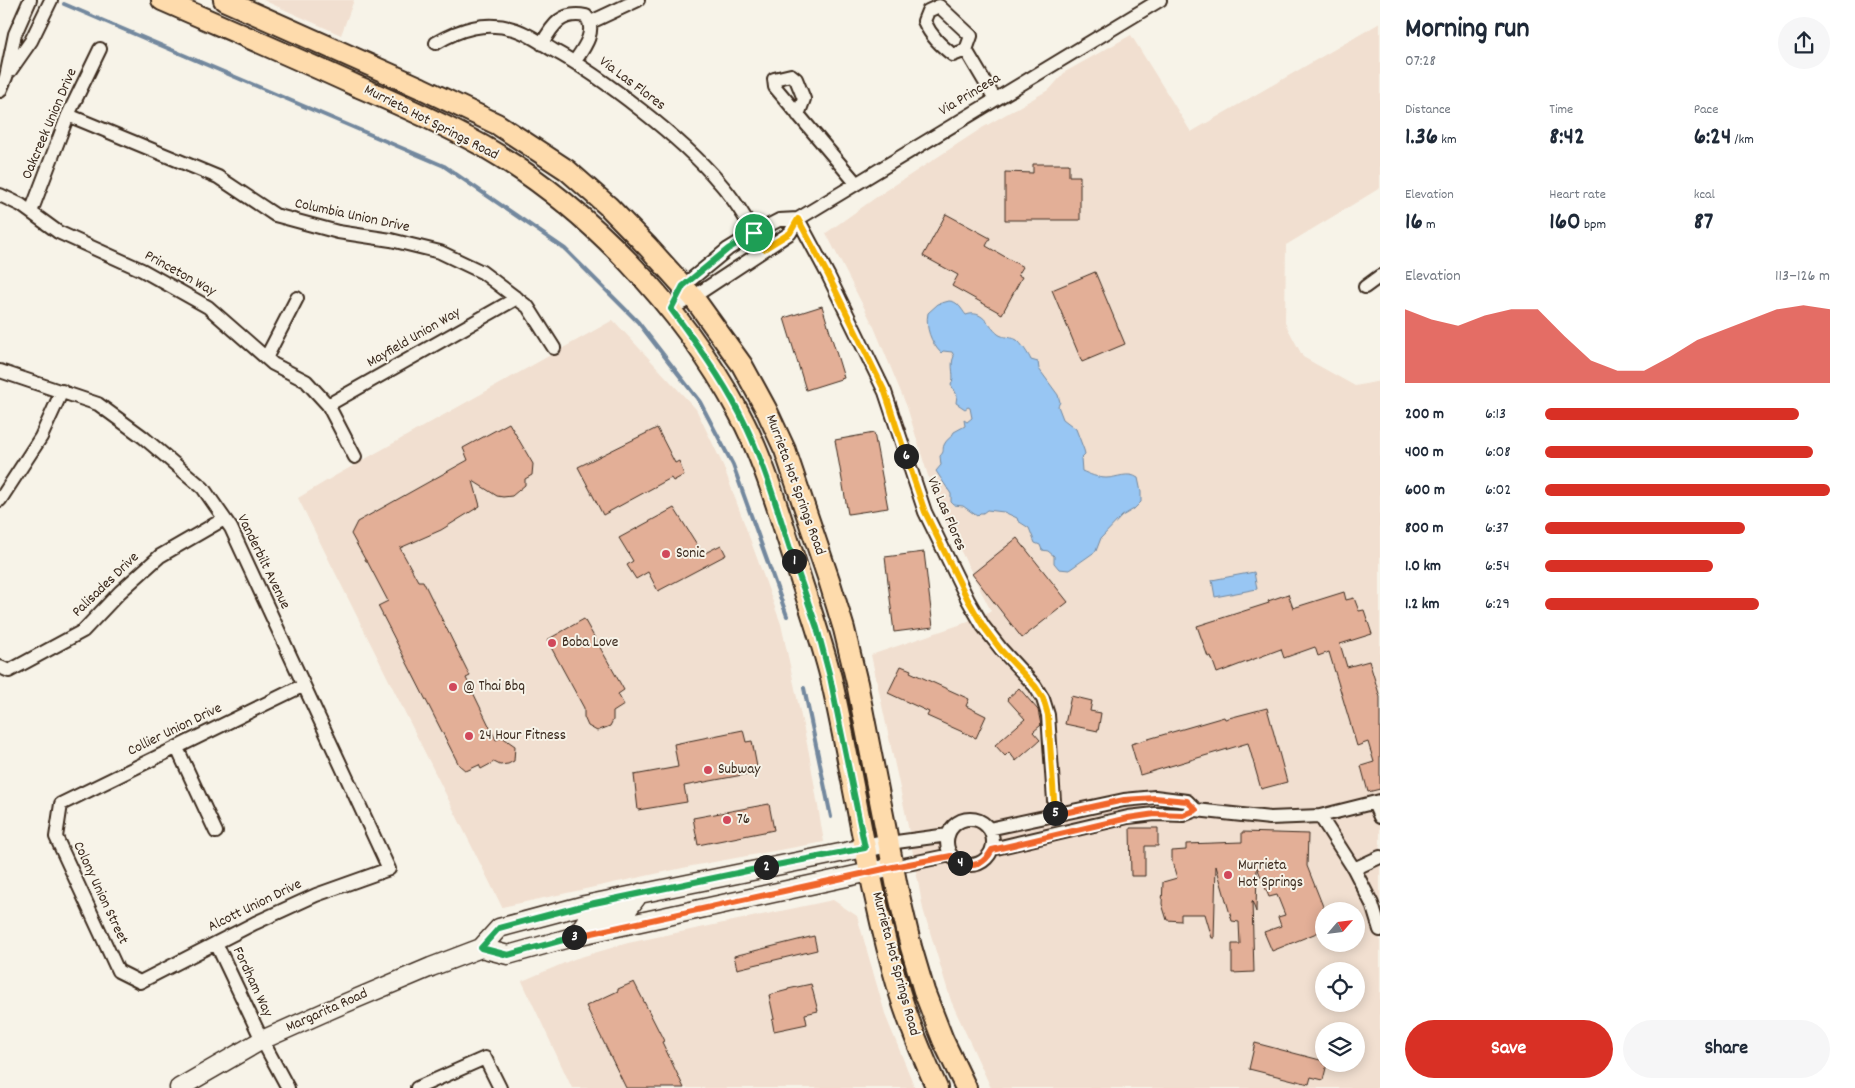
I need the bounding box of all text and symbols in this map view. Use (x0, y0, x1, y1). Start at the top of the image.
text: Morning run (1405, 11, 1529, 51)
button: share (1778, 17, 1830, 69)
text: 07:28 (1405, 50, 1436, 73)
street label: Via Las Flores (594, 52, 670, 116)
street label: Oakcreek Union Drive (17, 65, 84, 183)
street label: Via Princesa (935, 67, 1006, 122)
street label: Murrieta Hot Springs Road (360, 80, 502, 166)
text: Distance (1405, 100, 1451, 120)
text: Time (1549, 100, 1573, 120)
text: Pace (1694, 100, 1718, 120)
text: 1.36 (1405, 120, 1438, 156)
text: 8:42 (1549, 120, 1585, 156)
text: 6:24 (1694, 120, 1731, 156)
text: km (1438, 130, 1457, 150)
text: /km (1731, 130, 1754, 150)
text: Elevation (1405, 185, 1454, 205)
text: Heart rate (1549, 185, 1606, 205)
text: kcal (1694, 185, 1715, 205)
street label: Columbia Union Drive (292, 193, 412, 239)
text: 16 (1405, 205, 1423, 241)
text: 160 (1549, 205, 1581, 241)
text: 87 (1694, 205, 1713, 241)
pin (733, 212, 775, 254)
text: m (1423, 215, 1436, 235)
text: bpm (1581, 215, 1606, 235)
icon: arrive (740, 219, 768, 247)
street label: Princeton Way (140, 245, 221, 303)
text: Elevation (1405, 265, 1461, 288)
text: 113–126 m (1775, 265, 1830, 288)
street label: Mayfield Union Way (363, 302, 466, 374)
text: 200 m (1405, 403, 1444, 426)
text: 6:13 (1485, 403, 1506, 426)
street label: Murrieta Hot Springs Road (759, 412, 831, 558)
text: 400 m (1405, 441, 1444, 464)
text: 6:08 (1485, 441, 1511, 464)
pin: 6 (894, 444, 918, 468)
text: 6 (903, 446, 910, 466)
street label: Via Las Flores (920, 473, 972, 555)
text: 600 m (1405, 479, 1445, 502)
text: 6:02 (1485, 479, 1511, 502)
street label: Vanderbilt Avenue (230, 511, 296, 614)
text: 800 m (1405, 517, 1444, 540)
text: 6:37 (1485, 517, 1509, 540)
place label: Sonic (676, 543, 705, 565)
street label: Palisades Drive (67, 547, 145, 623)
marker: Sonic (660, 548, 672, 560)
pin: 1 (782, 548, 806, 574)
text: 1 (793, 551, 796, 571)
text: 1.0 km (1405, 555, 1441, 578)
text: 6:54 (1485, 555, 1510, 578)
text: 1.2 km (1405, 593, 1439, 616)
text: 6:29 (1485, 593, 1510, 616)
place label: Boba Love (562, 632, 619, 654)
marker: Boba Love (546, 637, 558, 649)
place label: @ Thai Bbq (463, 676, 525, 698)
marker: @ Thai Bbq (447, 681, 459, 693)
street label: Collier Union Drive (124, 697, 226, 762)
place label: 24 Hour Fitness (479, 725, 566, 747)
marker: 24 Hour Fitness (463, 730, 475, 742)
place label: Subway (718, 759, 761, 781)
marker: Subway (702, 764, 714, 776)
pin: 5 (1042, 800, 1068, 826)
text: 5 (1052, 803, 1059, 823)
place label: 76 (737, 809, 750, 831)
marker: 76 (721, 814, 733, 826)
street label: Colony Union Street (67, 838, 134, 948)
pin: 4 (948, 850, 972, 876)
text: 4 (958, 853, 963, 873)
pin: 2 (754, 854, 778, 880)
place label: Murrieta Hot Springs (1238, 855, 1303, 894)
text: 2 (763, 857, 770, 877)
marker: Murrieta Hot Springs (1222, 869, 1234, 881)
street label: Alcott Union Drive (204, 874, 306, 938)
street label: Murrieta Hot Springs Road (865, 890, 925, 1038)
north arrow (1315, 902, 1365, 952)
map controls (1315, 902, 1365, 1072)
pin: 3 (562, 924, 586, 950)
text: 3 (571, 927, 578, 947)
street label: Fordham Way (226, 943, 278, 1022)
button: locate (1315, 962, 1365, 1012)
street label: Margarita Road (283, 983, 371, 1039)
button: Save (1405, 1020, 1613, 1078)
button: Share (1623, 1020, 1830, 1078)
button: layers (1315, 1022, 1365, 1072)

